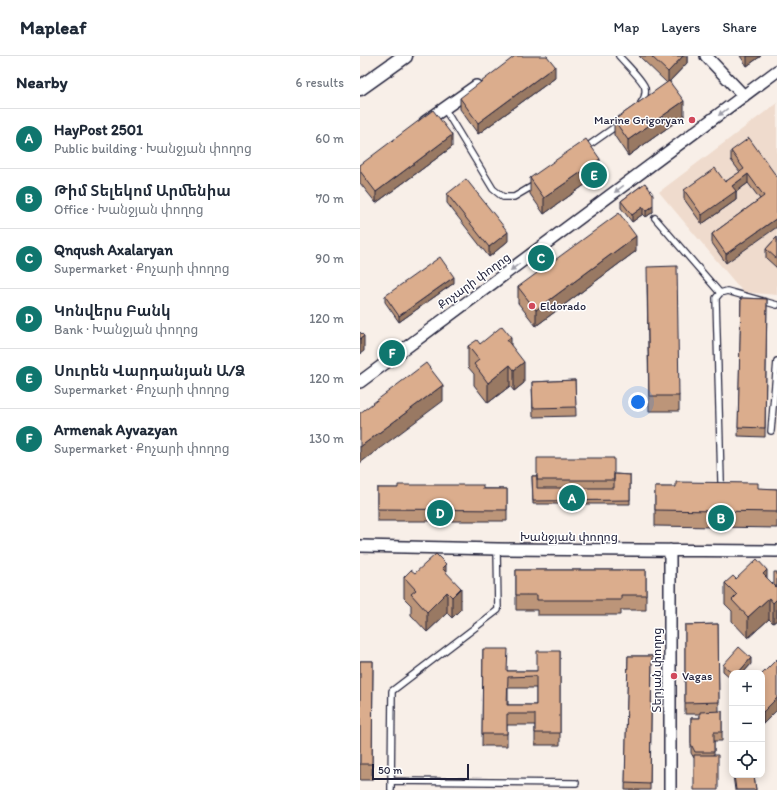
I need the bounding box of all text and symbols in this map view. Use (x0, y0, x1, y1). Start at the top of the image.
text: Mapleaf (20, 16, 86, 39)
text: Map (614, 19, 639, 36)
text: Layers (661, 19, 700, 36)
text: Share (722, 19, 757, 36)
text: Nearby (16, 72, 68, 92)
text: 6 results (296, 75, 344, 90)
one-way arrow (718, 107, 729, 116)
place label: Marine Grigoryan (594, 113, 684, 127)
marker: Marine Grigoryan (687, 115, 697, 125)
text: HayPost 2501 (54, 121, 143, 139)
text: A (25, 131, 33, 146)
text: 60 m (315, 131, 344, 146)
text: Public building · Խանջյան փողոց (54, 141, 252, 156)
pin: E (581, 160, 607, 190)
text: Թիմ Տելեկոմ Արմենիա (54, 182, 231, 200)
one-way arrow (614, 185, 625, 193)
text: B (25, 191, 33, 206)
text: 70 m (316, 191, 344, 206)
text: Office · Խանջյան փողոց (54, 202, 204, 217)
text: Qnqush Axalaryan (54, 241, 173, 259)
pin: C (528, 243, 554, 273)
street label: Քոչարի փողոց (435, 250, 513, 312)
text: C (25, 251, 33, 266)
text: 90 m (315, 251, 344, 266)
text: Supermarket · Քոչարի փողոց (54, 261, 230, 276)
one-way arrow (510, 263, 520, 271)
place label: Eldorado (540, 299, 586, 313)
marker: Eldorado (527, 301, 537, 311)
text: Կոնվերս Բանկ (54, 302, 171, 320)
text: D (25, 311, 33, 326)
text: 120 m (309, 311, 344, 326)
text: Bank · Խանջյան փողոց (54, 322, 198, 337)
pin: F (379, 338, 405, 368)
text: Սուրեն Վարդանյան Ա/Ձ (54, 362, 245, 380)
text: E (25, 371, 33, 386)
text: 120 m (309, 371, 344, 386)
text: Supermarket · Քոչարի փողոց (54, 382, 230, 397)
your location (628, 392, 648, 412)
text: Armenak Ayvazyan (54, 421, 177, 439)
text: F (26, 431, 32, 446)
text: 130 m (309, 431, 344, 446)
text: Supermarket · Քոչարի փողոց (54, 441, 230, 456)
pin: A (559, 483, 585, 513)
pin: D (427, 498, 453, 528)
pin: B (708, 503, 734, 533)
street label: Խանջյան փողոց (520, 530, 618, 544)
street label: Տերյան փողոց (650, 628, 664, 712)
place label: Vagas (682, 669, 712, 683)
map controls (729, 670, 765, 778)
button: + (729, 670, 765, 706)
marker: Vagas (669, 671, 679, 681)
button: − (729, 706, 765, 742)
button: locate (729, 742, 765, 778)
scale bar (372, 762, 469, 781)
text: 50 m (378, 764, 402, 777)

